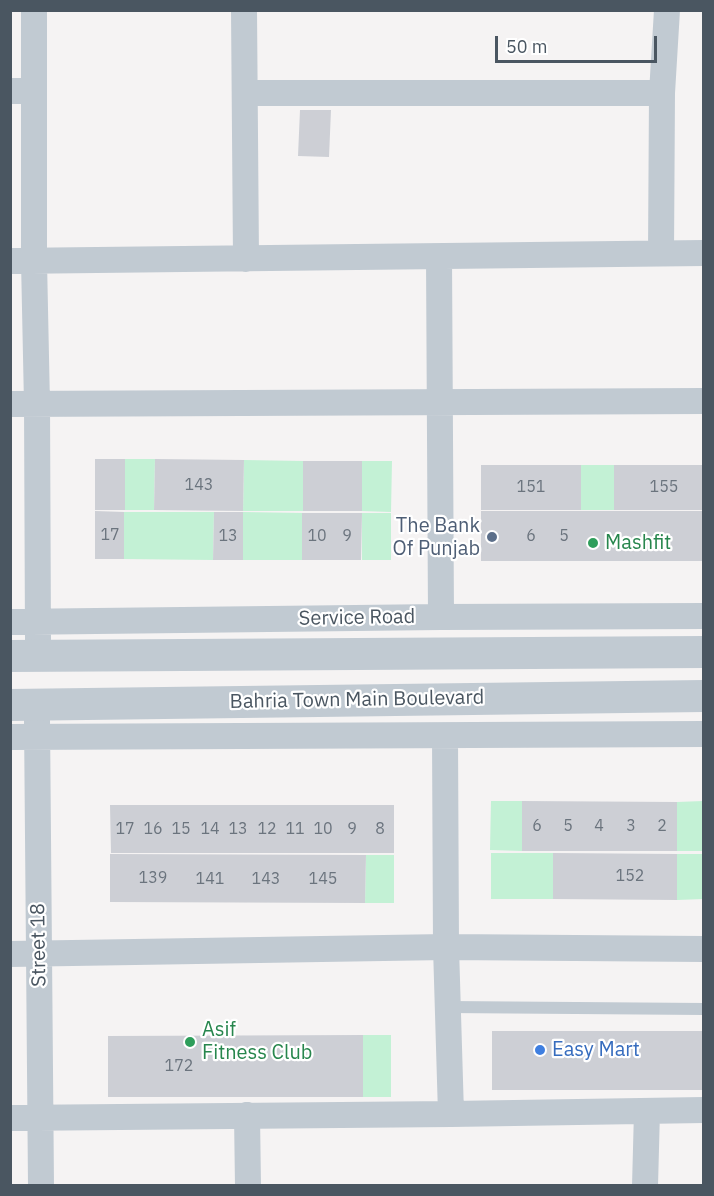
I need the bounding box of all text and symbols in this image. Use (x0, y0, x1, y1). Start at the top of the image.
scale bar (498, 24, 660, 62)
text: 50 m (506, 35, 548, 58)
house number: 143 (185, 475, 213, 495)
house number: 151 (517, 477, 545, 497)
house number: 155 (650, 477, 678, 497)
place label: The Bank Of Punjab (393, 514, 480, 561)
house number: 17 (100, 525, 120, 545)
house number: 13 (218, 526, 238, 546)
house number: 10 (307, 526, 327, 546)
house number: 9 (342, 526, 352, 546)
house number: 6 (526, 526, 536, 546)
house number: 5 (559, 526, 569, 546)
marker: The Bank Of Punjab (485, 530, 499, 544)
place label: Mashfit (605, 531, 671, 555)
marker: Mashfit (586, 536, 600, 550)
street label: Service Road (298, 605, 416, 631)
street label: Bahria Town Main Boulevard (230, 686, 484, 714)
house number: 6 (532, 816, 542, 836)
house number: 5 (563, 816, 573, 836)
house number: 4 (594, 816, 604, 836)
house number: 3 (626, 816, 636, 836)
house number: 2 (657, 816, 667, 836)
house number: 17 (115, 819, 135, 839)
house number: 16 (143, 819, 163, 839)
house number: 15 (171, 819, 191, 839)
house number: 14 (200, 819, 220, 839)
house number: 13 (228, 819, 248, 839)
house number: 12 (257, 819, 277, 839)
house number: 11 (285, 819, 305, 839)
house number: 10 (313, 819, 333, 839)
house number: 9 (347, 819, 357, 839)
house number: 8 (375, 819, 385, 839)
house number: 152 (616, 866, 644, 886)
house number: 139 (139, 868, 167, 888)
house number: 141 (196, 869, 224, 889)
house number: 143 (252, 869, 280, 889)
house number: 145 (309, 869, 337, 889)
street label: Street 18 (26, 903, 52, 987)
place label: Asif Fitness Club (202, 1018, 312, 1065)
marker: Asif Fitness Club (183, 1035, 197, 1049)
place label: Easy Mart (552, 1038, 640, 1062)
marker: Easy Mart (533, 1043, 547, 1057)
house number: 172 (165, 1056, 193, 1076)

